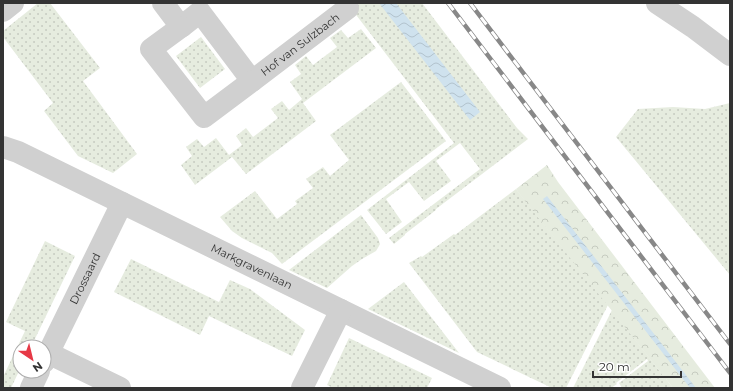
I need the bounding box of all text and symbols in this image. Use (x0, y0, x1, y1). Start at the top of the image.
street label: Hof van Sulzbach (258, 10, 342, 79)
street label: Markgravenlaan (209, 241, 295, 292)
street label: Drossaard (66, 250, 104, 307)
north arrow (12, 339, 52, 379)
scale bar (593, 353, 681, 379)
text: N (30, 359, 45, 375)
text: 20 m (599, 359, 630, 374)

